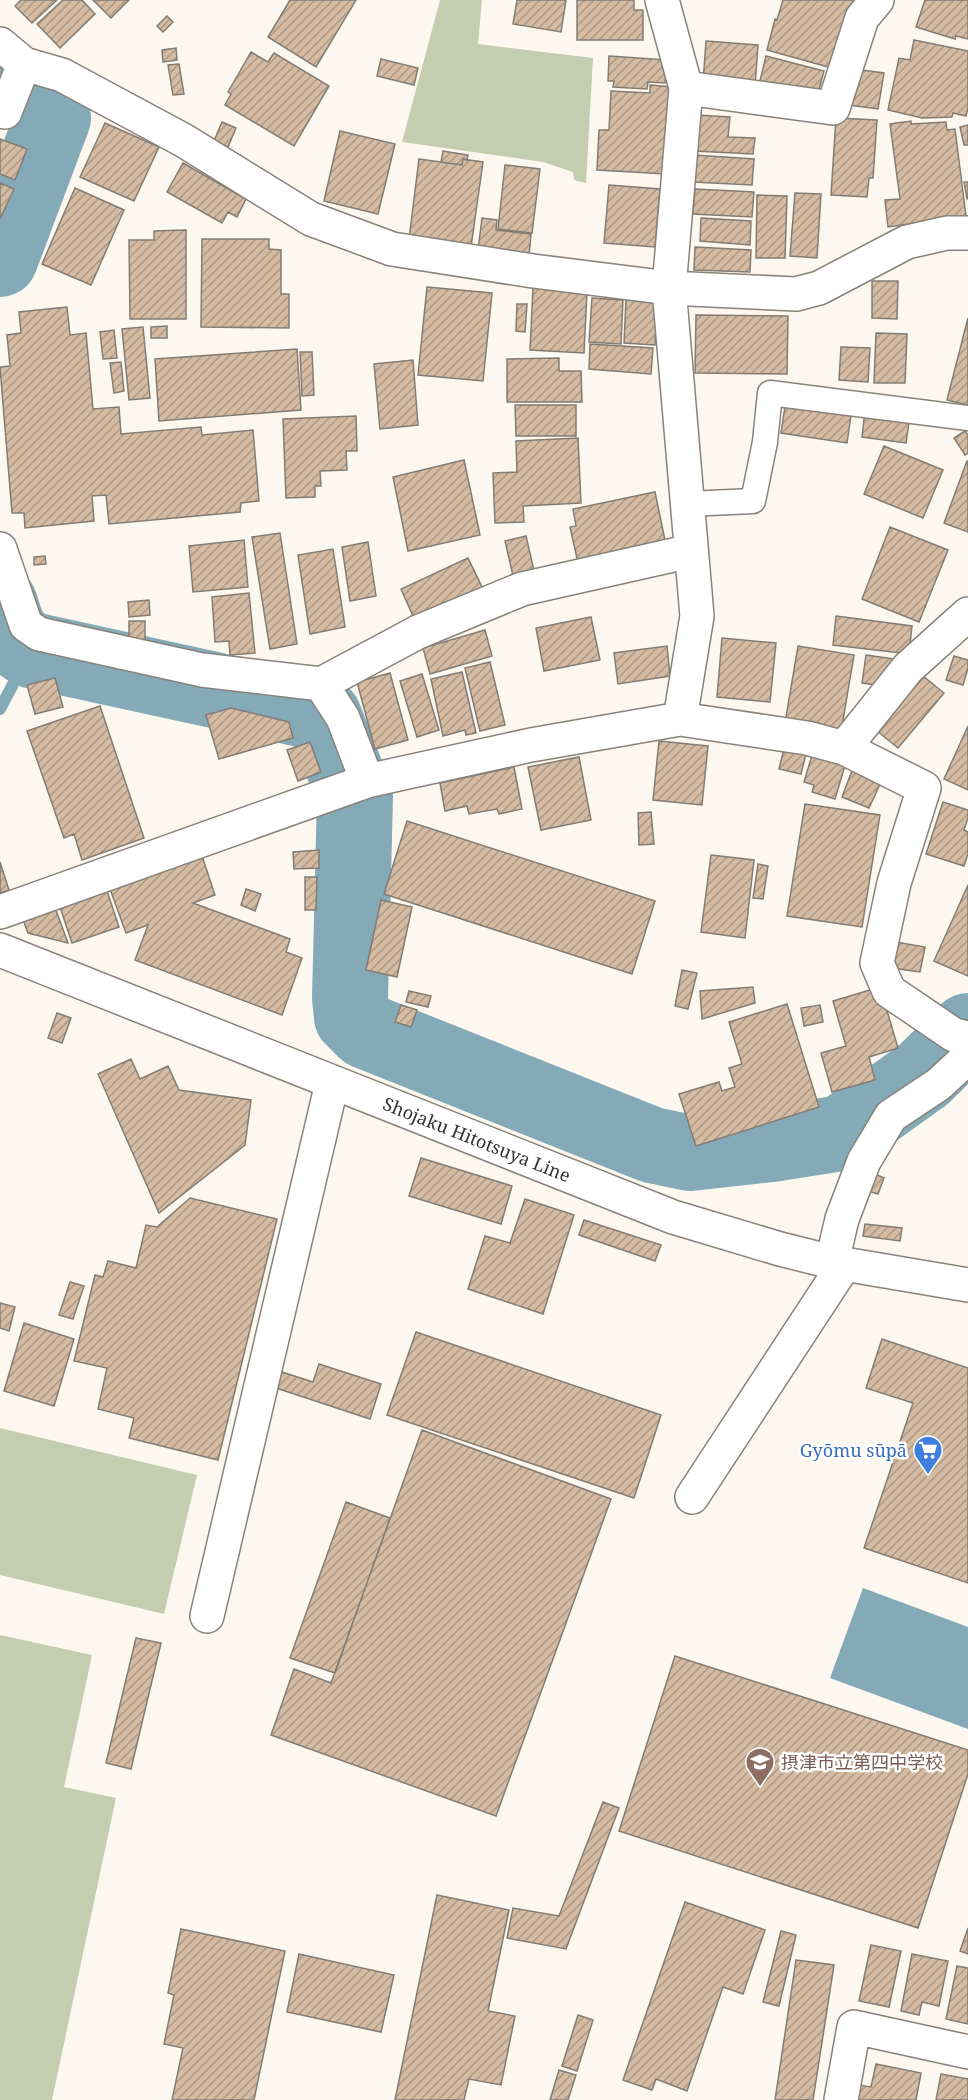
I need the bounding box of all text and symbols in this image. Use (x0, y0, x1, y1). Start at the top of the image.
street label: Shojaku Hitotsuya Line (380, 1091, 574, 1187)
supermarket icon: Gyōmu sūpā (912, 1434, 944, 1476)
place label: Gyōmu sūpā (800, 1438, 907, 1462)
school or university icon: 摂津市立第四中学校 (744, 1746, 776, 1788)
place label: 摂津市立第四中学校 (781, 1750, 943, 1774)

